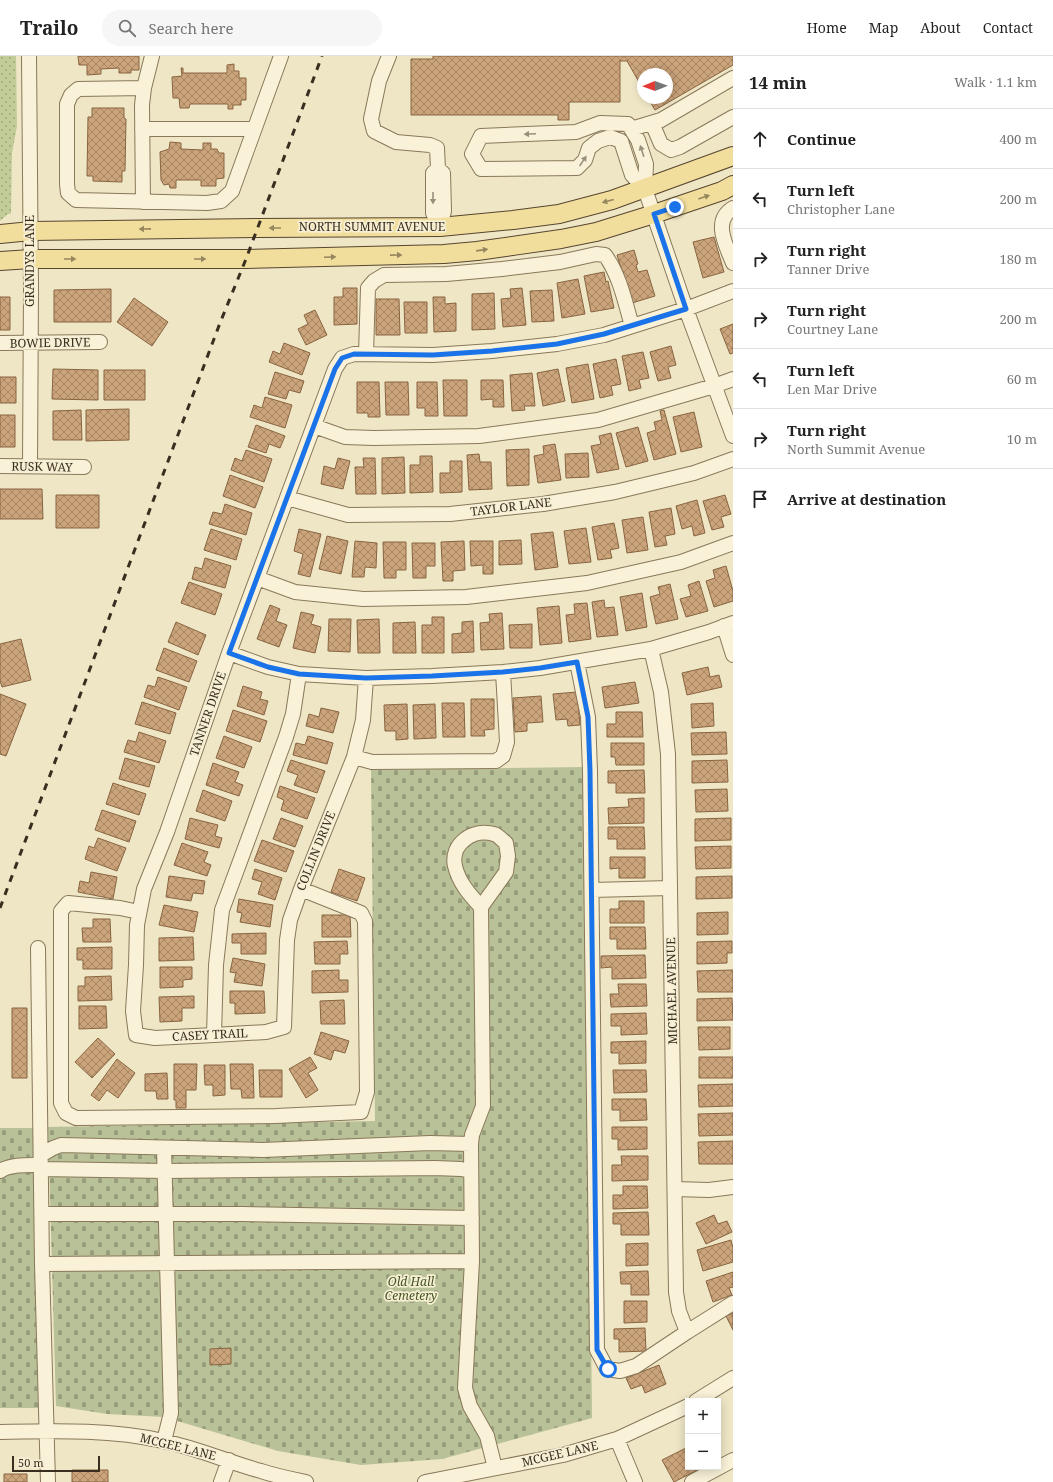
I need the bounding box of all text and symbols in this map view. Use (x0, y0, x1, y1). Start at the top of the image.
search box (102, 10, 382, 46)
text: Trailo (20, 15, 78, 41)
icon: search (116, 17, 138, 39)
text: Search here (148, 18, 234, 38)
text: Home (807, 18, 847, 37)
text: Map (869, 18, 898, 37)
text: About (920, 18, 961, 37)
text: Contact (983, 18, 1033, 37)
north arrow (637, 68, 673, 104)
text: 14 min (749, 71, 807, 94)
text: Walk · 1.1 km (954, 73, 1037, 91)
icon: ahead (749, 128, 771, 150)
text: Continue (787, 129, 856, 149)
text: 400 m (1000, 130, 1037, 148)
one-way arrow (523, 131, 536, 137)
one-way arrow (639, 145, 645, 157)
one-way arrow (579, 155, 586, 167)
text: Turn left (787, 180, 855, 200)
icon: left (749, 188, 771, 210)
text: 200 m (1000, 190, 1037, 208)
one-way arrow (430, 192, 436, 205)
one-way arrow (699, 193, 711, 199)
route end (666, 198, 684, 216)
one-way arrow (602, 199, 614, 205)
text: Christopher Lane (787, 200, 895, 218)
street label: GRANDYS LANE (21, 215, 38, 307)
street label: NORTH SUMMIT AVENUE (299, 218, 445, 235)
one-way arrow (268, 225, 281, 231)
one-way arrow (138, 226, 151, 232)
text: Turn right (787, 240, 866, 260)
one-way arrow (476, 247, 488, 253)
icon: right (749, 248, 771, 270)
text: 180 m (1000, 250, 1037, 268)
one-way arrow (390, 252, 402, 259)
one-way arrow (324, 254, 337, 260)
one-way arrow (64, 256, 77, 262)
one-way arrow (194, 256, 207, 262)
text: Tanner Drive (787, 260, 869, 278)
text: Turn right (787, 300, 866, 320)
icon: right (749, 308, 771, 330)
text: 200 m (1000, 310, 1037, 328)
text: Courtney Lane (787, 320, 878, 338)
street label: BOWIE DRIVE (10, 333, 90, 352)
text: Turn left (787, 360, 855, 380)
icon: left (749, 368, 771, 390)
text: 60 m (1007, 370, 1037, 388)
text: Len Mar Drive (787, 380, 877, 398)
text: Turn right (787, 420, 866, 440)
icon: right (749, 428, 771, 450)
text: 10 m (1007, 430, 1037, 448)
text: North Summit Avenue (787, 440, 925, 458)
street label: RUSK WAY (11, 457, 73, 476)
icon: arrive (749, 488, 771, 510)
text: Arrive at destination (787, 489, 946, 509)
street label: TAYLOR LANE (469, 493, 553, 520)
street label: TANNER DRIVE (185, 669, 230, 758)
street label: COLLIN DRIVE (292, 808, 339, 893)
street label: MICHAEL AVENUE (662, 937, 681, 1045)
street label: CASEY TRAIL (172, 1024, 248, 1045)
park label: Old Hall Cemetery (385, 1273, 437, 1304)
route start (599, 1360, 617, 1378)
map controls (685, 1398, 721, 1470)
button: + (685, 1398, 721, 1434)
street label: MCGEE LANE (138, 1429, 218, 1464)
button: − (685, 1434, 721, 1470)
street label: MCGEE LANE (520, 1436, 600, 1471)
scale bar (12, 1454, 100, 1473)
text: 50 m (18, 1455, 44, 1470)

